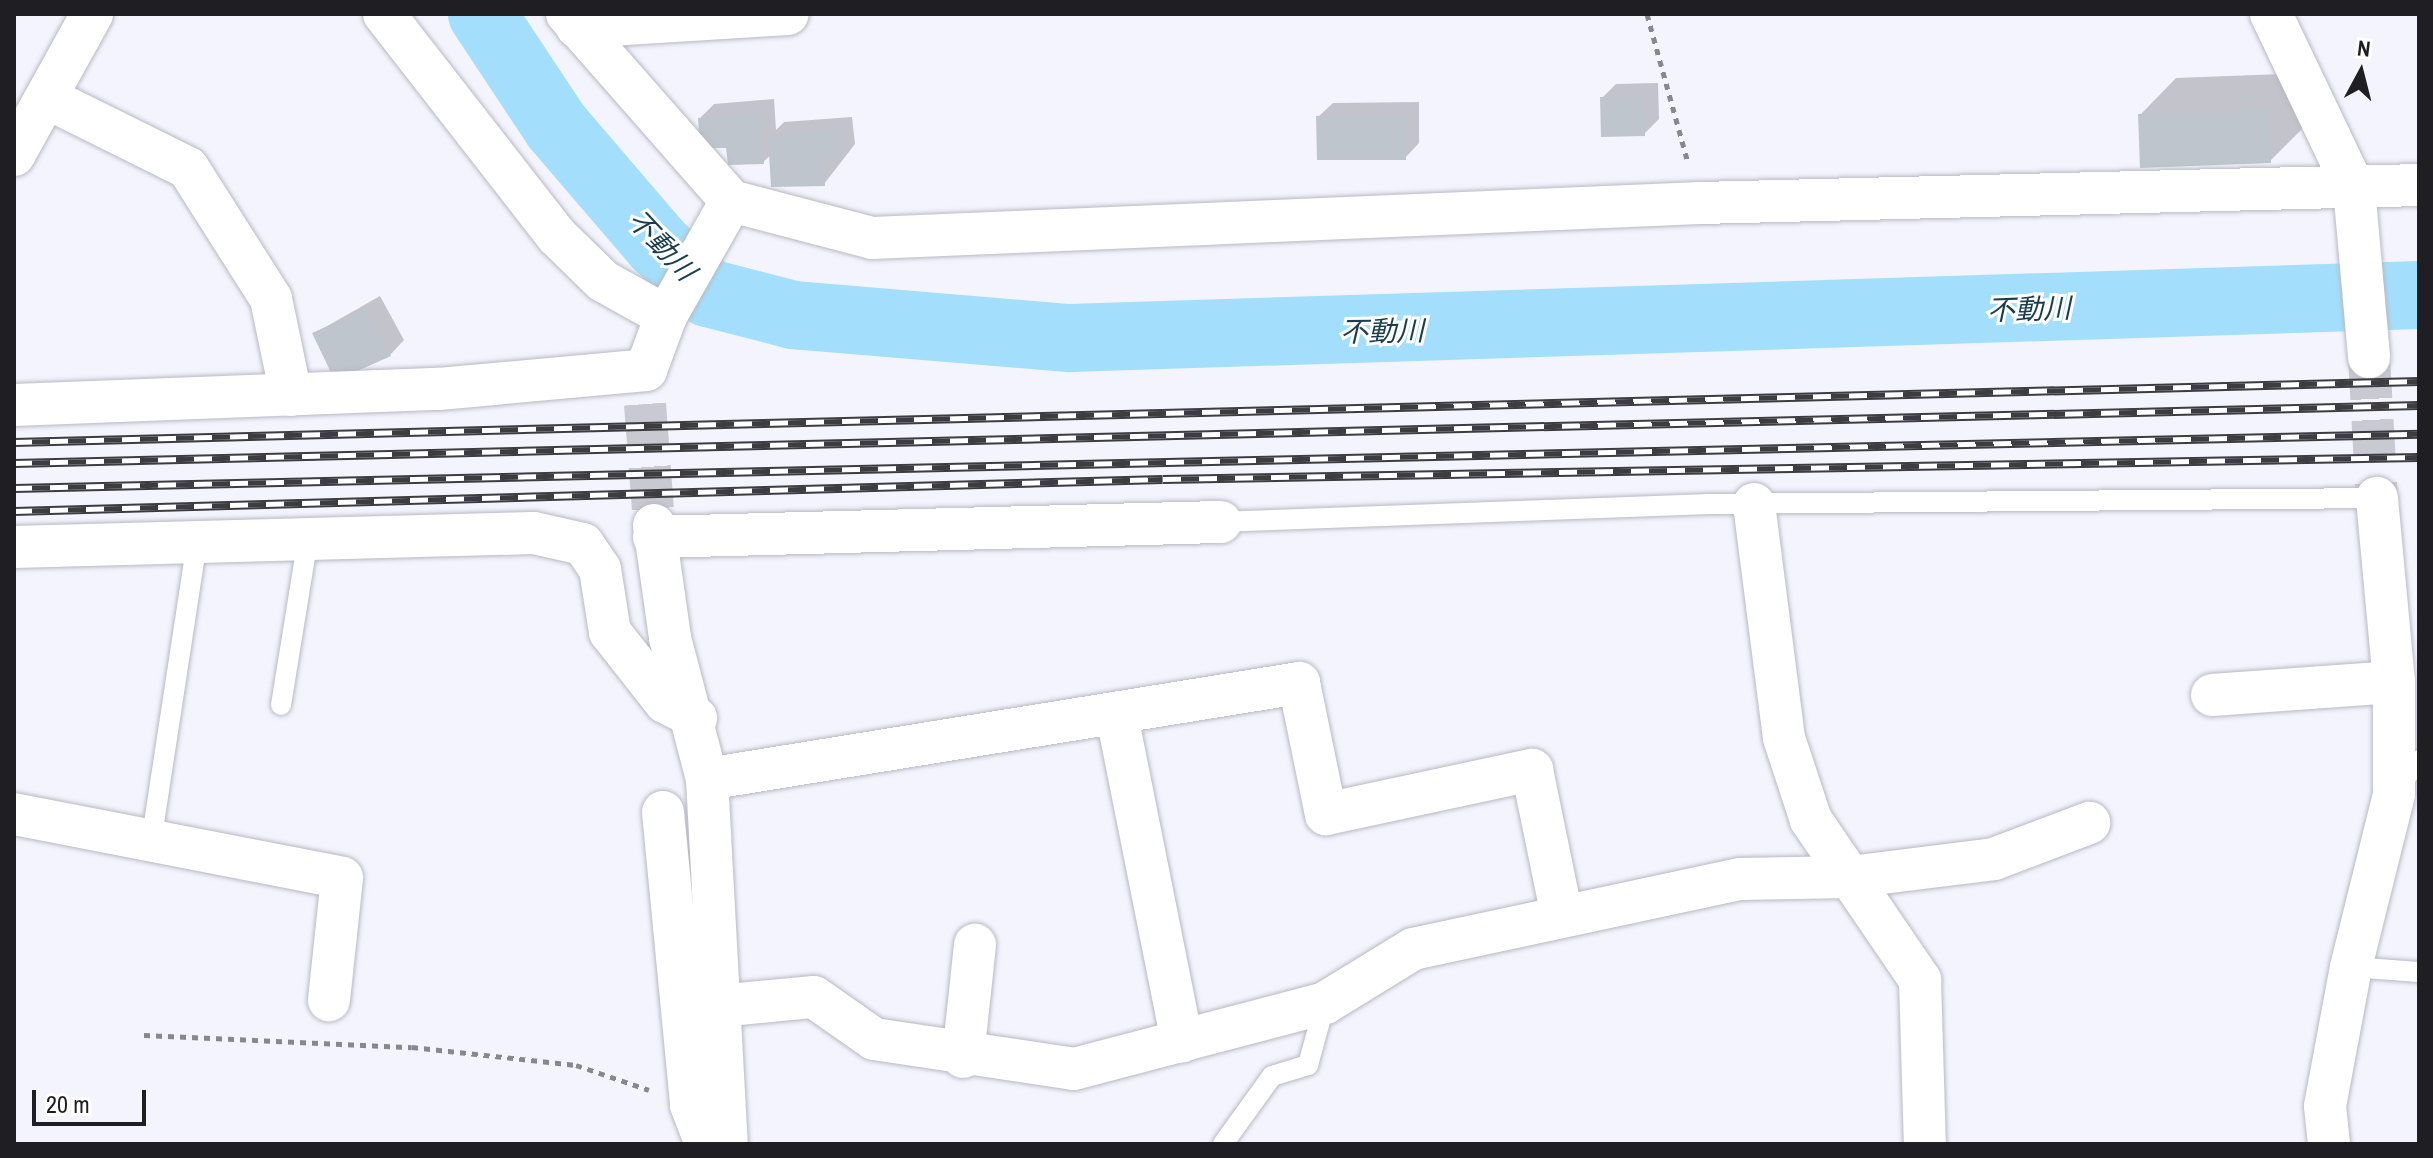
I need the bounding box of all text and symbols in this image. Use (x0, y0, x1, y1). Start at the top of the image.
north arrow (2321, 32, 2401, 112)
text: N (2356, 32, 2372, 64)
water label: 不動川 (621, 203, 703, 287)
water label: 不動川 (1986, 291, 2072, 327)
water label: 不動川 (1340, 313, 1424, 349)
scale bar (36, 1074, 150, 1124)
text: 20 m (46, 1088, 90, 1120)

